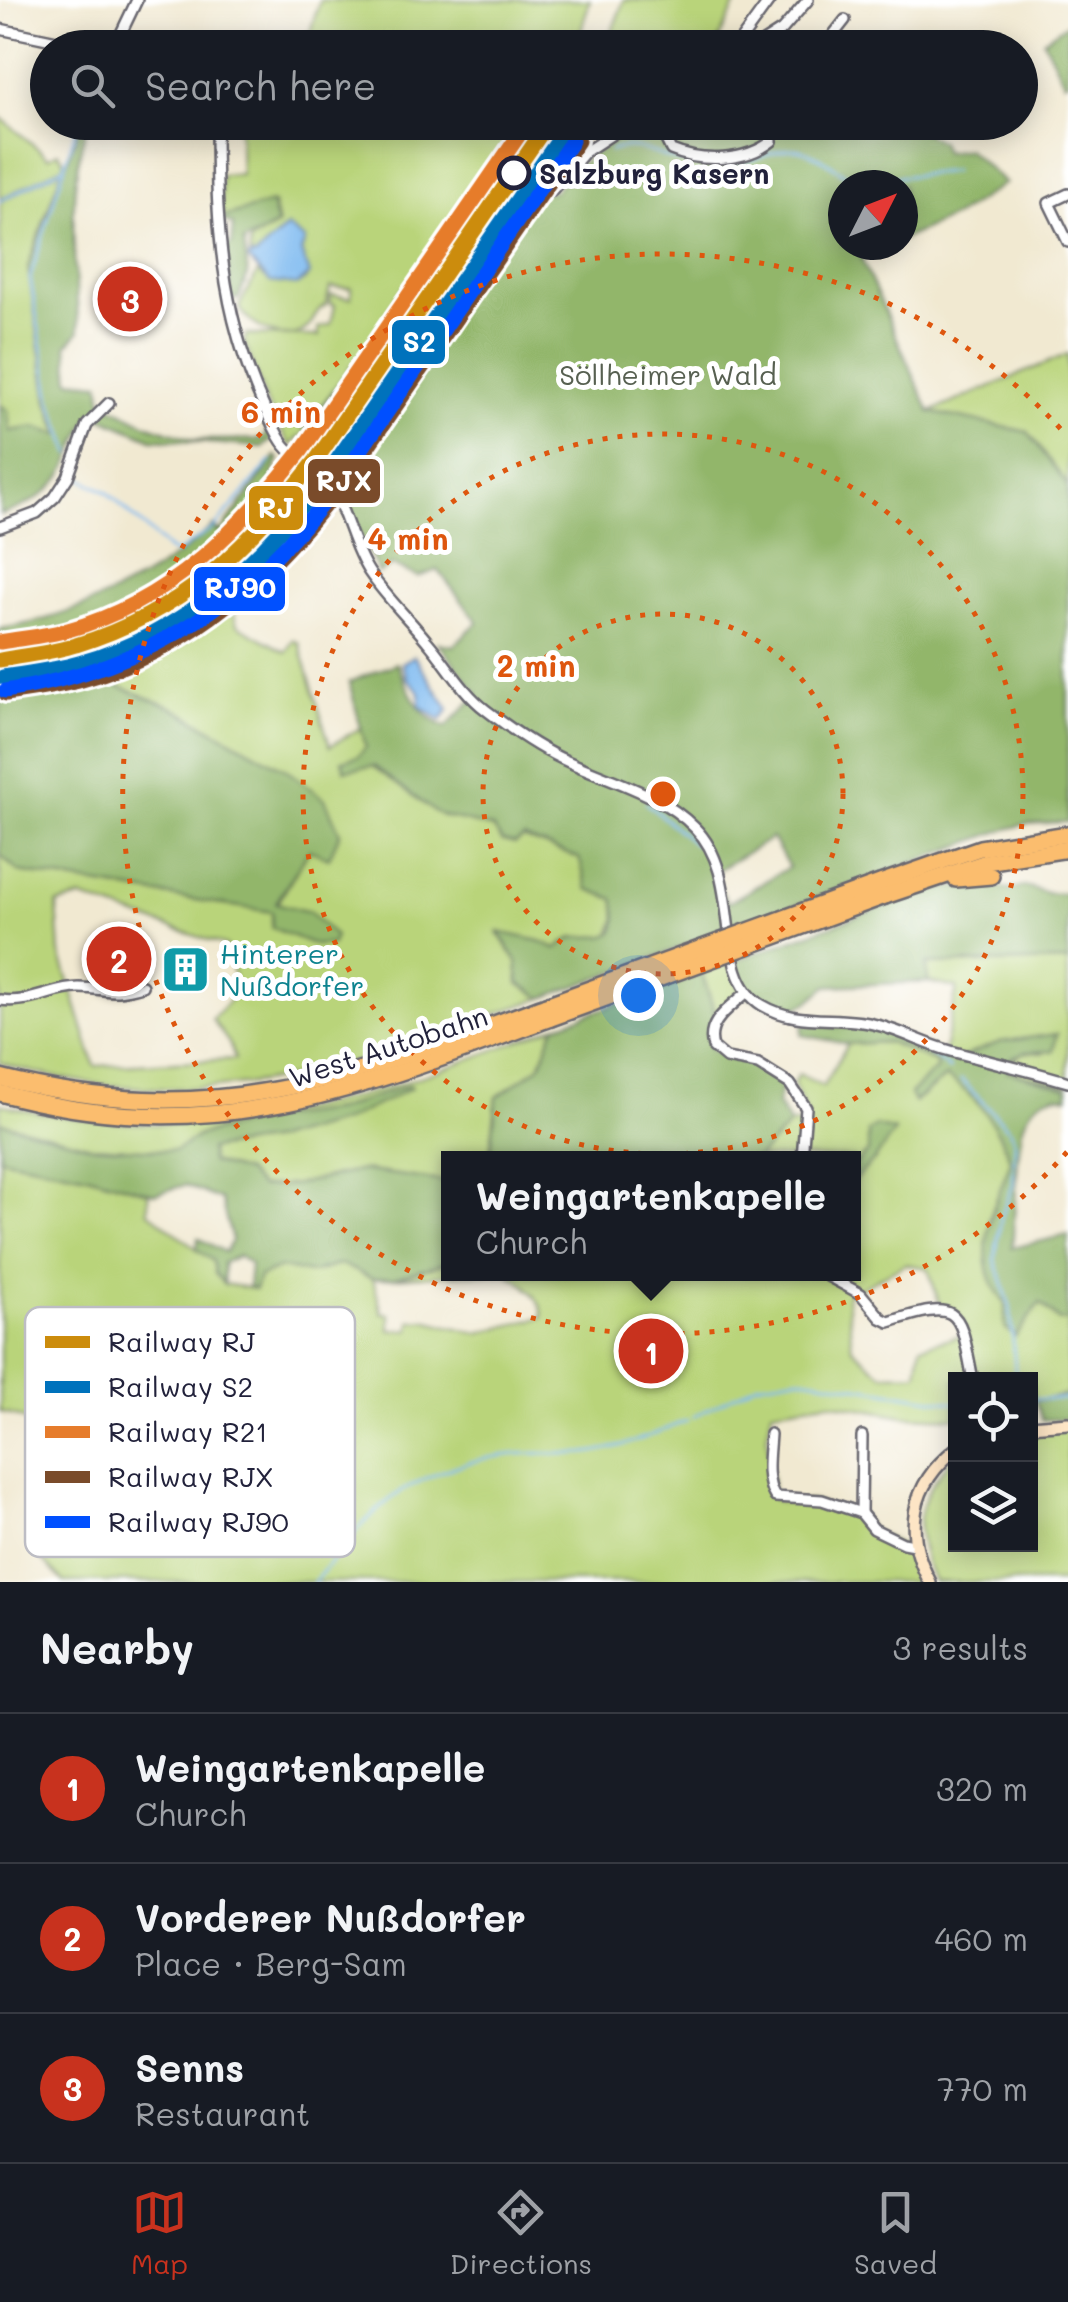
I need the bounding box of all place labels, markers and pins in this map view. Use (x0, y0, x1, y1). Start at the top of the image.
place label: Salzburg Kasern (539, 155, 769, 191)
marker: Salzburg Kasern (498, 157, 530, 189)
pin: 3 (98, 262, 162, 336)
centre of rings (645, 776, 681, 812)
pin: 2 (86, 922, 152, 996)
place label: Hinterer Nußdorfer (220, 935, 364, 1003)
building icon: Hinterer Nußdorfer (159, 943, 211, 995)
pin: 1 (618, 1314, 684, 1388)

